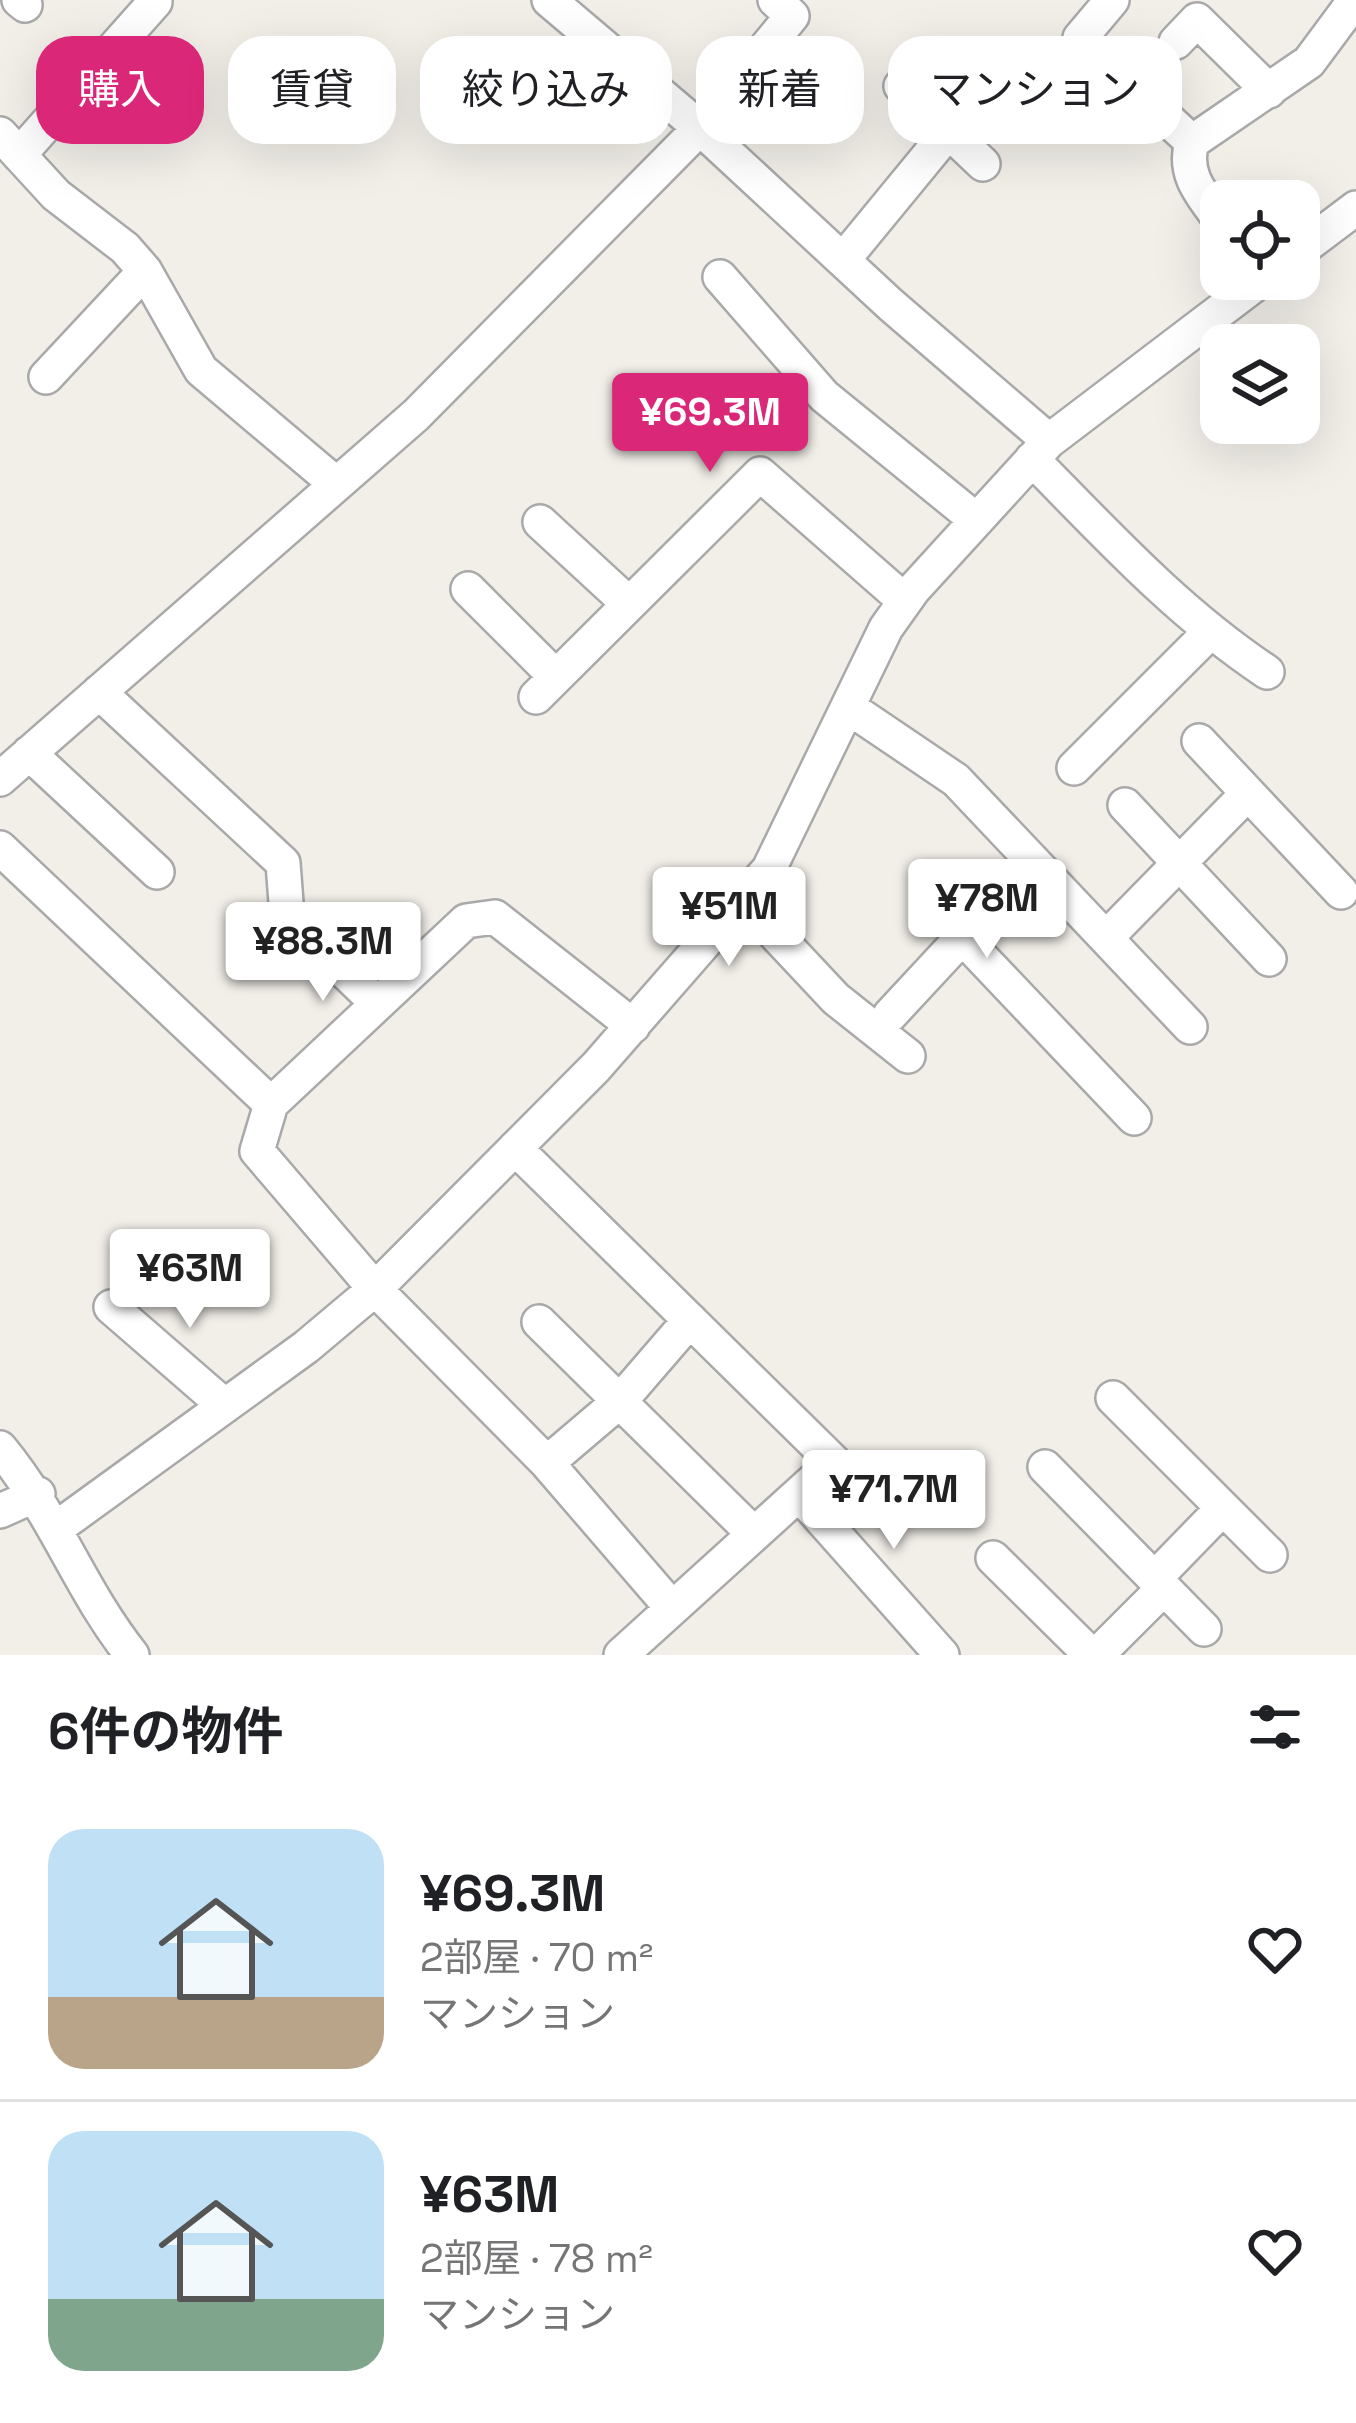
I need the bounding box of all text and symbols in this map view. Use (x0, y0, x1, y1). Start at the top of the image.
chip: 購入 (36, 36, 204, 144)
chip: 賃貸 (228, 36, 396, 144)
chip: 絞り込み (420, 36, 672, 144)
chip: 新着 (696, 36, 864, 144)
chip: マンション (888, 36, 1182, 144)
map controls (1200, 180, 1320, 444)
button: locate (1200, 180, 1320, 300)
button: layers (1200, 324, 1320, 444)
pin: ¥69.3M (612, 373, 808, 475)
text: ¥69.3M (639, 387, 781, 436)
pin: ¥78M (916, 859, 1058, 961)
pin: ¥51M (658, 867, 800, 969)
text: ¥78M (935, 873, 1039, 922)
text: ¥51M (680, 881, 778, 930)
pin: ¥88.3M (225, 902, 421, 1004)
text: ¥88.3M (253, 916, 393, 965)
pin: ¥63M (119, 1229, 261, 1331)
text: ¥63M (137, 1243, 243, 1292)
pin: ¥71.7M (796, 1450, 992, 1552)
text: ¥71.7M (829, 1464, 959, 1513)
icon: filters (1242, 1694, 1308, 1760)
text: 6件の物件 (48, 1699, 284, 1764)
text: ¥69.3M (420, 1861, 605, 1926)
icon: home (144, 1877, 288, 2021)
icon: heart (1242, 1916, 1308, 1982)
text: 2部屋 · 70 m² (420, 1933, 653, 1982)
text: マンション (420, 1989, 615, 2038)
text: ¥63M (420, 2162, 559, 2227)
icon: home (144, 2179, 288, 2323)
icon: heart (1242, 2218, 1308, 2284)
text: 2部屋 · 78 m² (420, 2234, 653, 2283)
text: マンション (420, 2290, 615, 2339)

